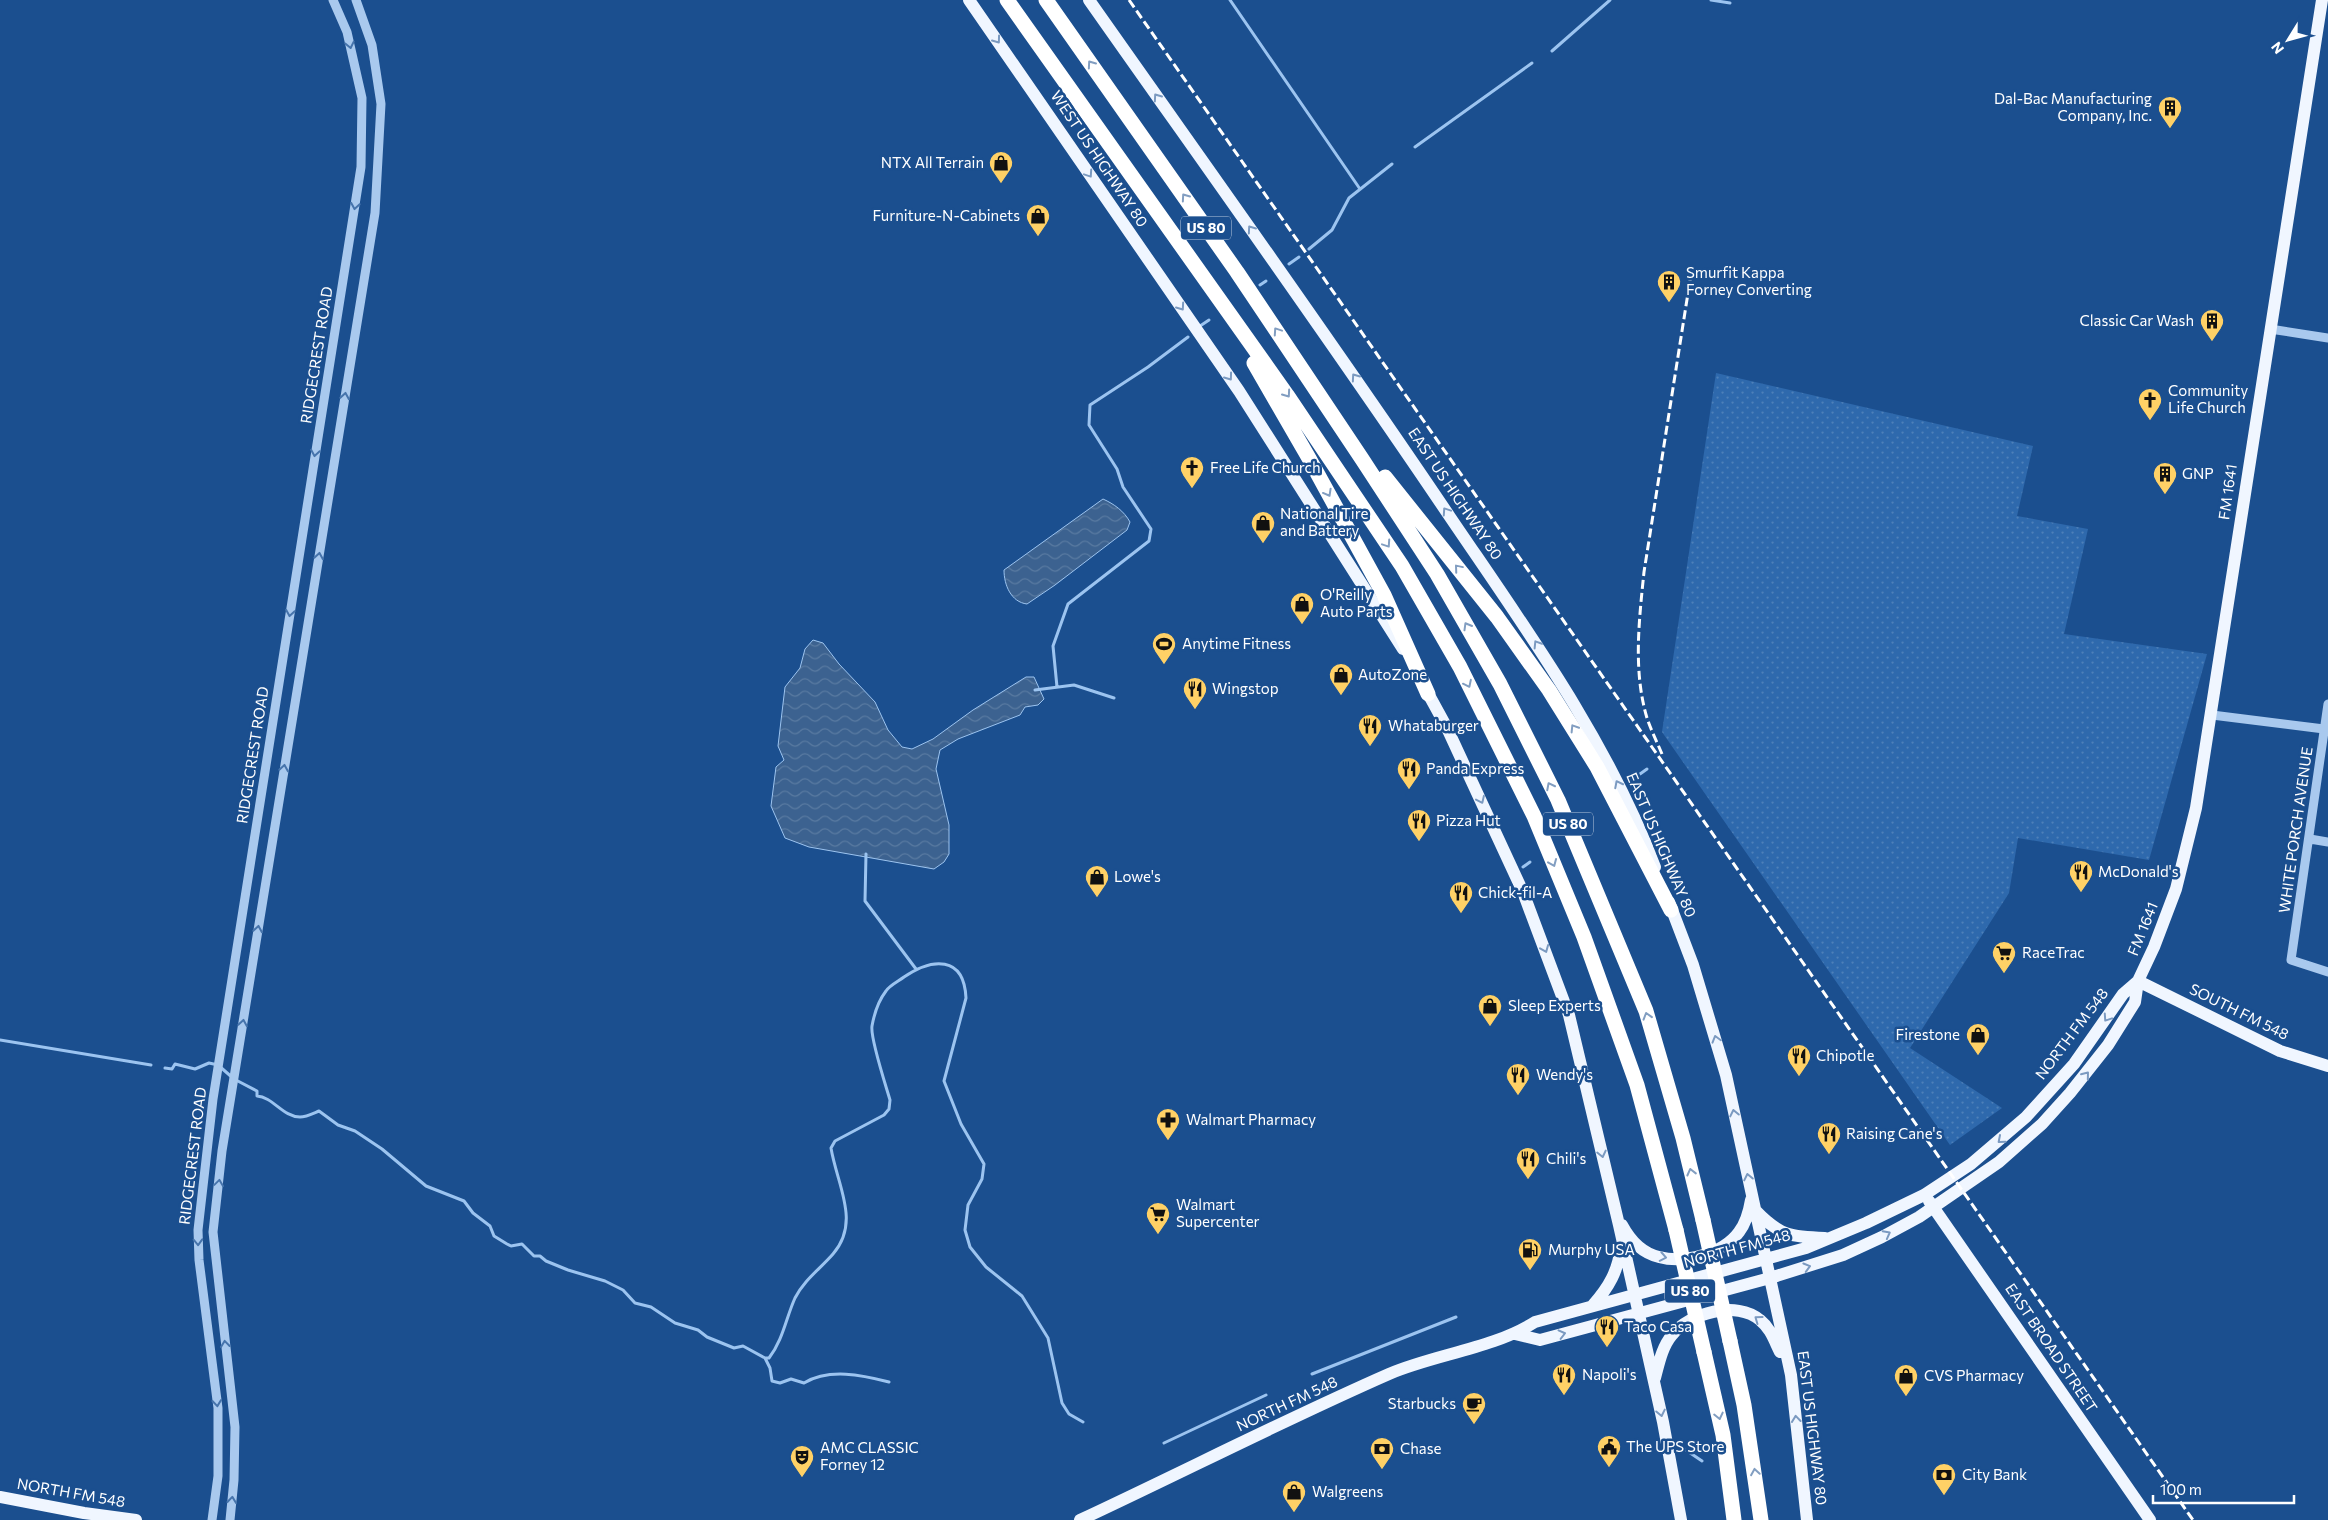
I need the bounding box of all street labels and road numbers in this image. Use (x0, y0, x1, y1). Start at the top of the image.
street label: WEST US HIGHWAY 80 (1048, 87, 1152, 230)
road number: US 80 (1181, 217, 1231, 240)
street label: RIDGECREST ROAD (296, 285, 336, 425)
street label: EAST US HIGHWAY 80 (1405, 424, 1507, 563)
street label: FM 1641 (2214, 463, 2240, 521)
street label: RIDGECREST ROAD (232, 685, 272, 825)
street label: WHITE PORCH AVENUE (2274, 746, 2316, 914)
street label: EAST US HIGHWAY 80 (1623, 770, 1701, 920)
road number: US 80 (1543, 812, 1593, 836)
street label: FM 1641 (2123, 899, 2161, 958)
street label: SOUTH FM 548 (2187, 979, 2292, 1043)
street label: NORTH FM 548 (2031, 984, 2111, 1083)
street label: RIDGECREST ROAD (175, 1086, 209, 1226)
street label: NORTH FM 548 (1681, 1225, 1792, 1271)
road number: US 80 (1665, 1280, 1715, 1302)
street label: EAST BROAD STREET (2002, 1280, 2102, 1416)
street label: EAST US HIGHWAY 80 (1795, 1350, 1831, 1506)
street label: NORTH FM 548 (1233, 1372, 1340, 1434)
street label: NORTH FM 548 (16, 1474, 127, 1510)

